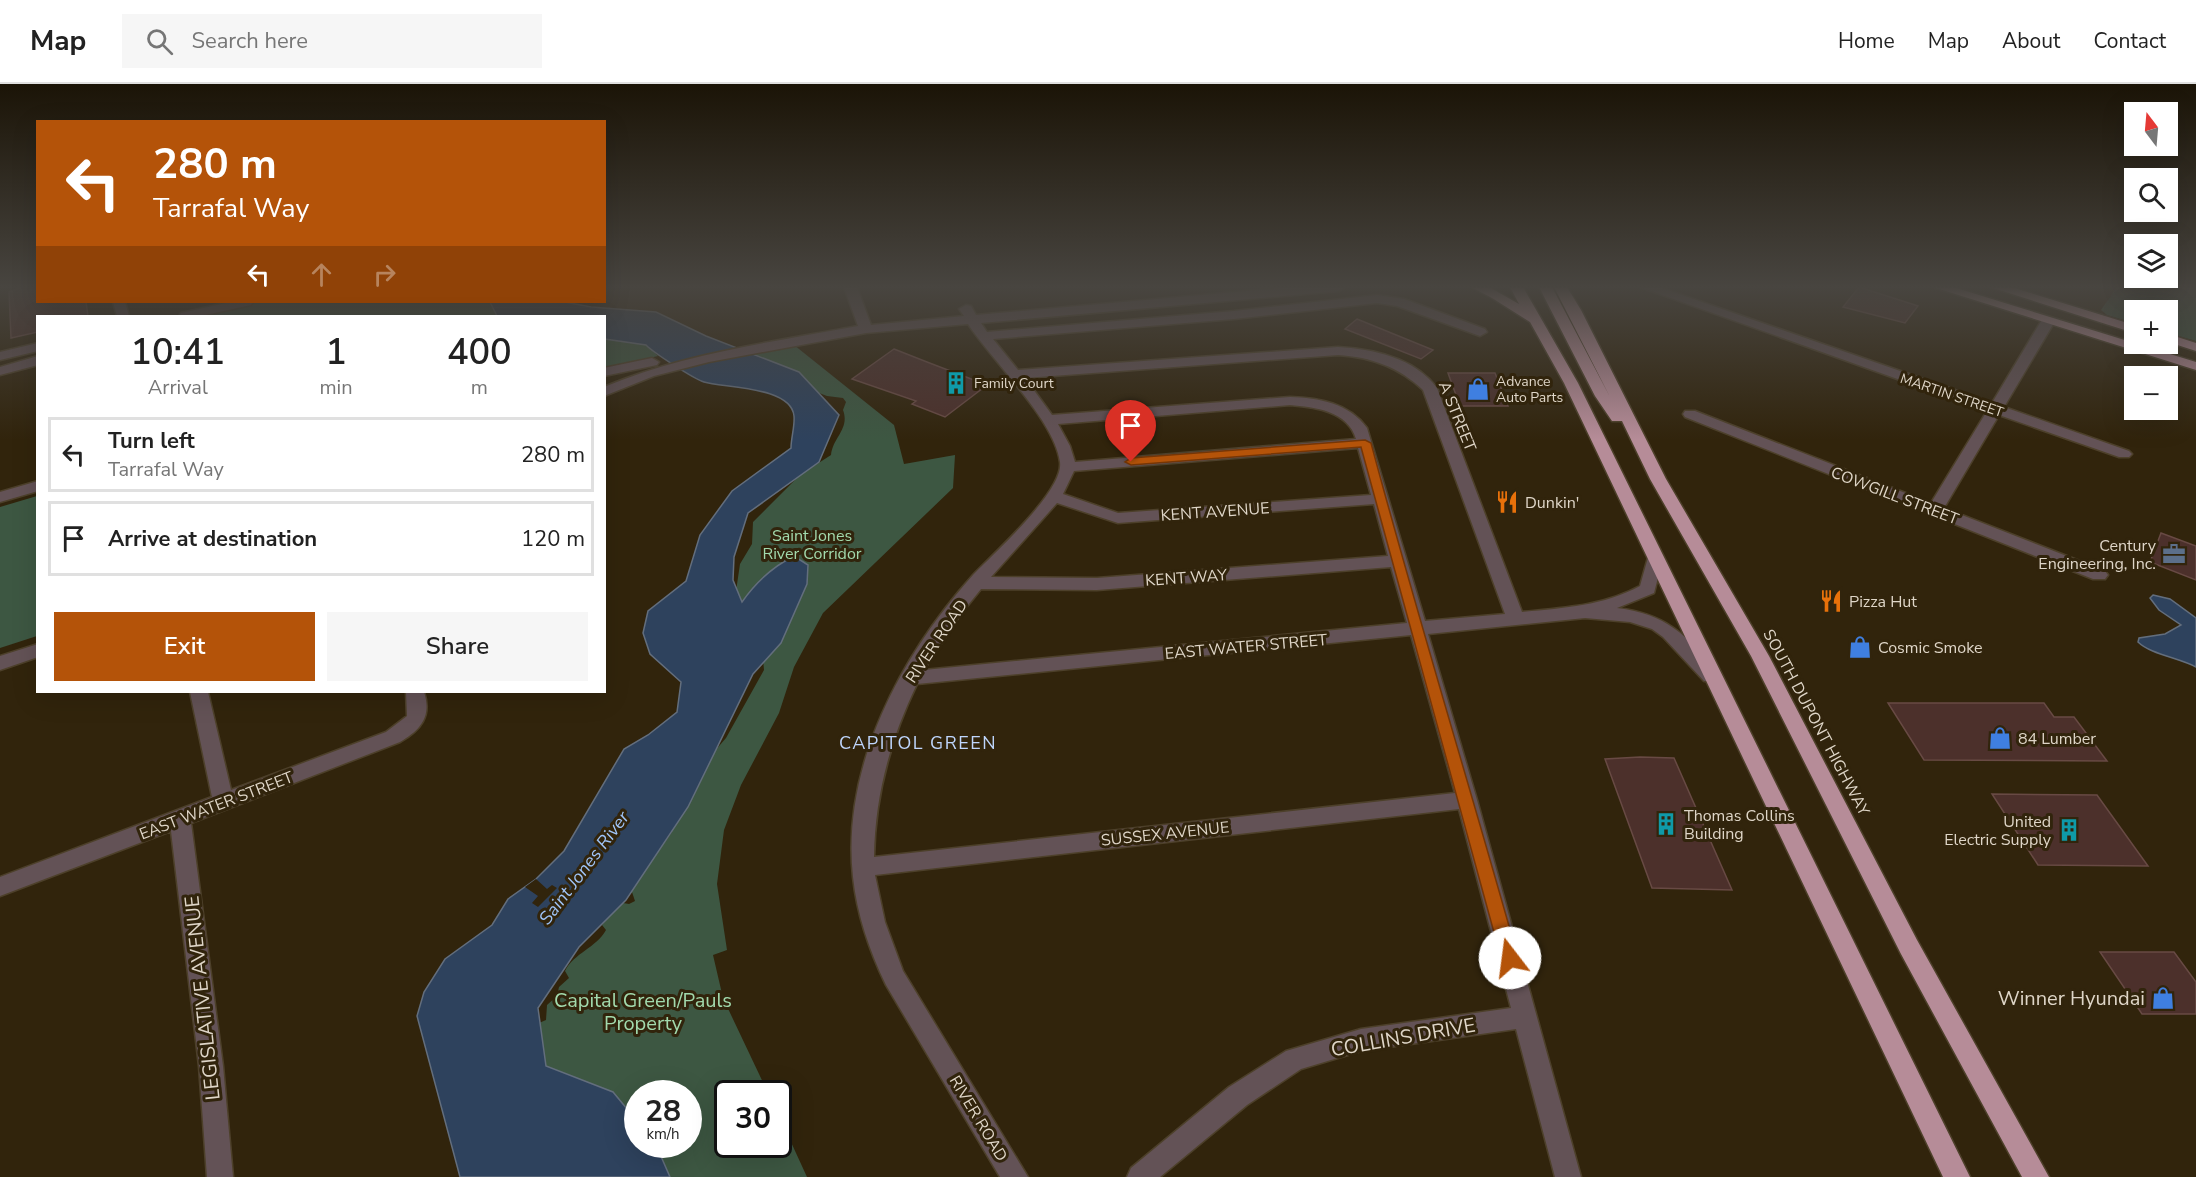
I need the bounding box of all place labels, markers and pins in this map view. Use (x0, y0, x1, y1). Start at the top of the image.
building icon: Family Court (943, 370, 969, 396)
place label: Advance Auto Parts (1496, 372, 1563, 407)
place label: Family Court (974, 374, 1054, 393)
shop icon: Advance Auto Parts (1465, 376, 1491, 402)
pin (1105, 400, 1156, 462)
restaurant icon: Dunkin' (1494, 489, 1520, 515)
place label: Dunkin' (1525, 492, 1579, 514)
place label: Century Engineering, Inc. (2038, 535, 2157, 575)
office icon: Century Engineering, Inc. (2161, 541, 2187, 567)
restaurant icon: Pizza Hut (1818, 588, 1844, 614)
place label: Pizza Hut (1849, 591, 1917, 613)
shop icon: Cosmic Smoke (1847, 634, 1873, 660)
place label: Cosmic Smoke (1878, 637, 1982, 659)
shop icon: 84 Lumber (1987, 725, 2013, 751)
place label: 84 Lumber (2018, 728, 2096, 750)
place label: Thomas Collins Building (1684, 805, 1795, 845)
building icon: Thomas Collins Building (1653, 811, 1679, 837)
place label: United Electric Supply (1944, 811, 2052, 851)
building icon: United Electric Supply (2056, 817, 2082, 843)
place label: Winner Hyundai (1998, 985, 2145, 1012)
shop icon: Winner Hyundai (2150, 985, 2176, 1011)

